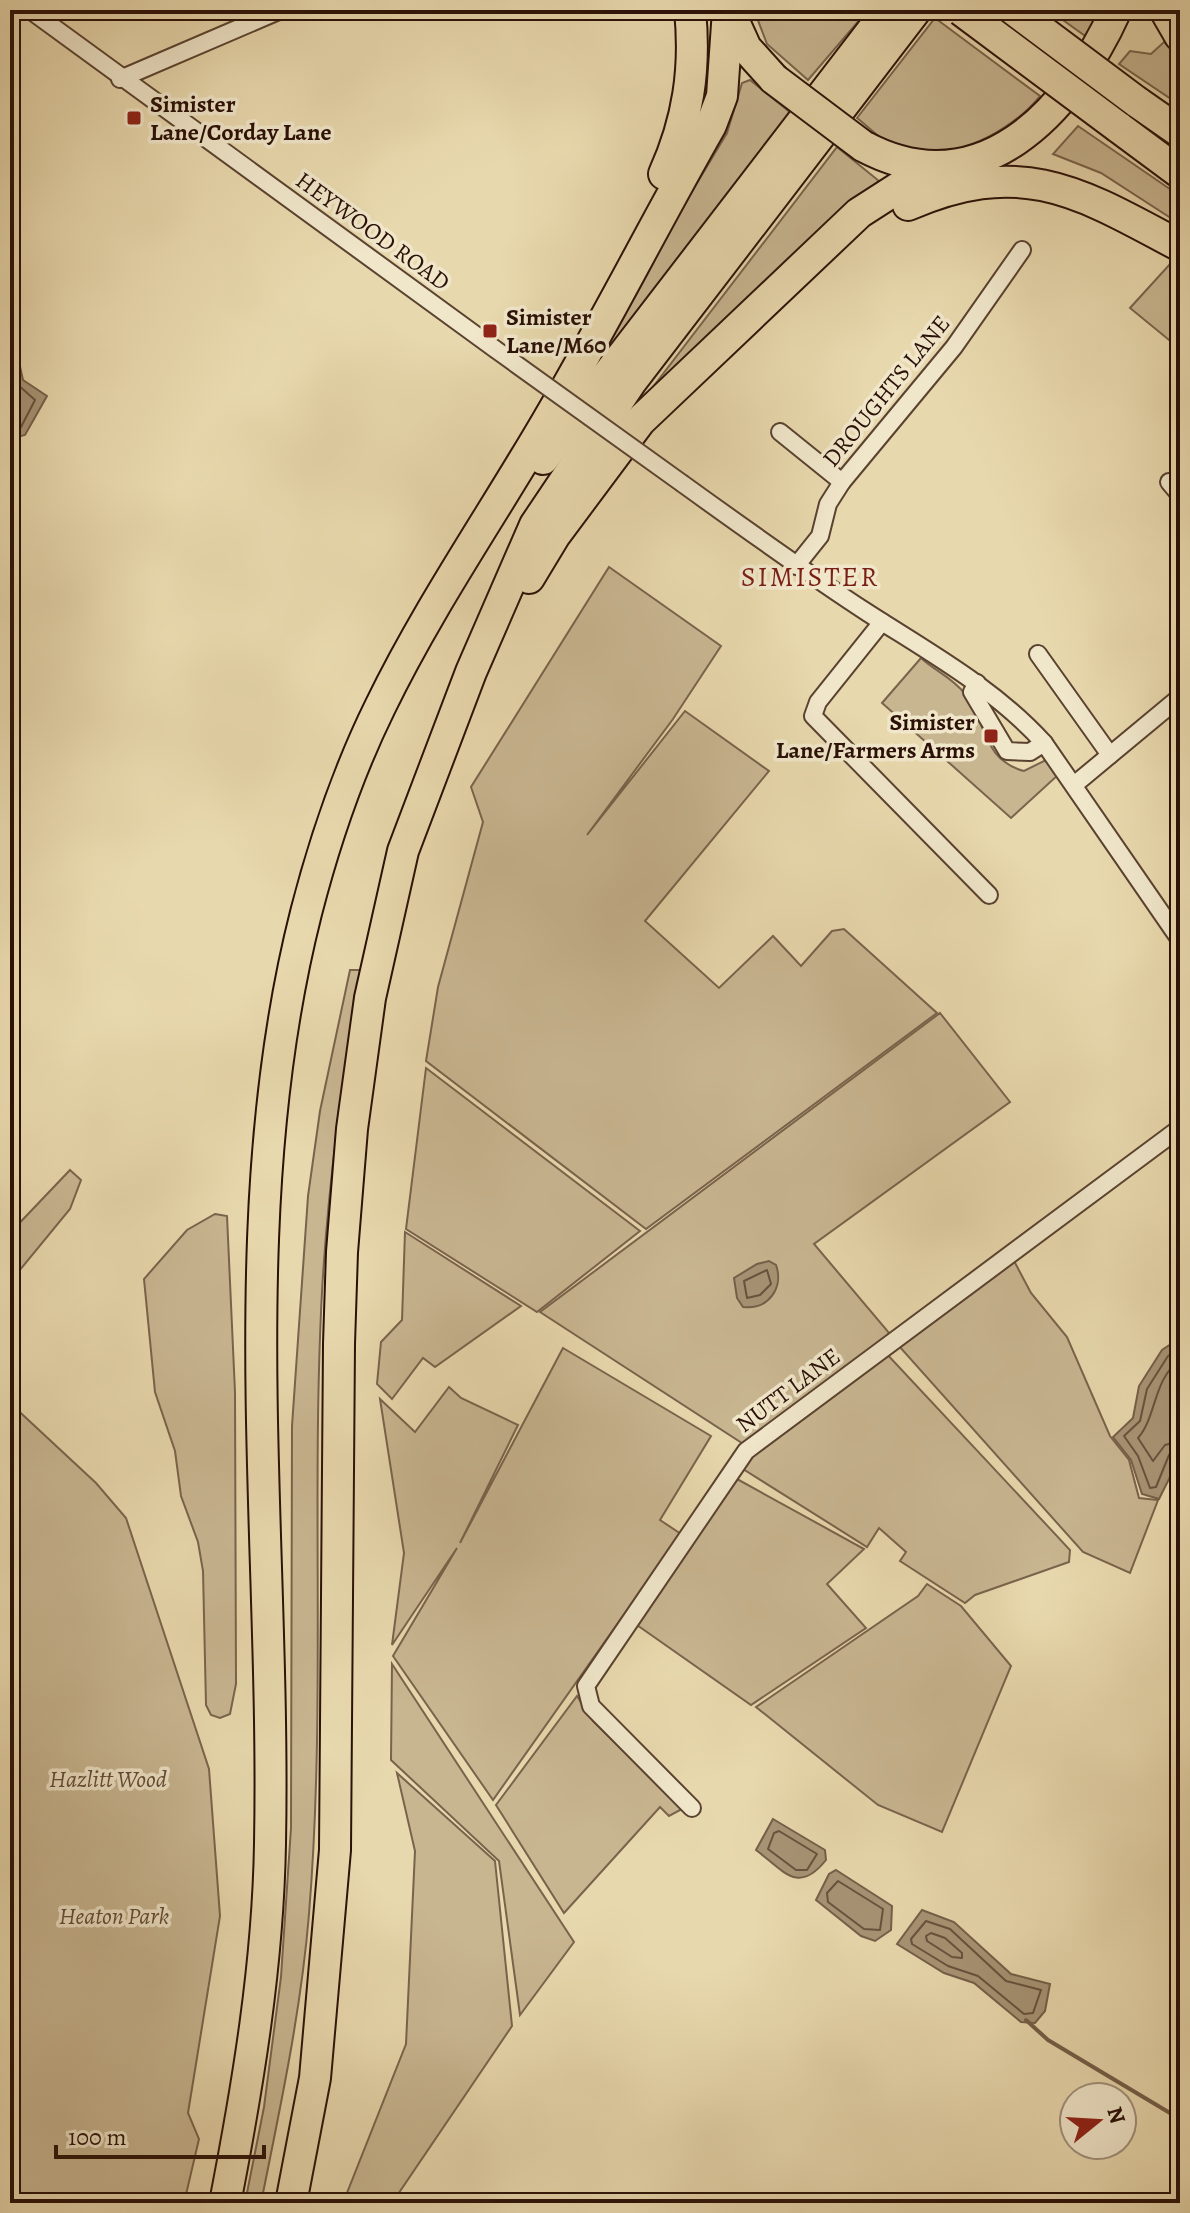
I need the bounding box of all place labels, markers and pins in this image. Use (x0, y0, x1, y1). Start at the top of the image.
place label: Simister Lane/Corday Lane (150, 88, 332, 148)
marker: Simister Lane/Corday Lane (125, 109, 143, 127)
place label: Simister Lane/M60 (506, 301, 606, 361)
marker: Simister Lane/M60 (481, 322, 499, 340)
place label: Simister Lane/Farmers Arms (776, 706, 975, 766)
marker: Simister Lane/Farmers Arms (982, 727, 1000, 745)

